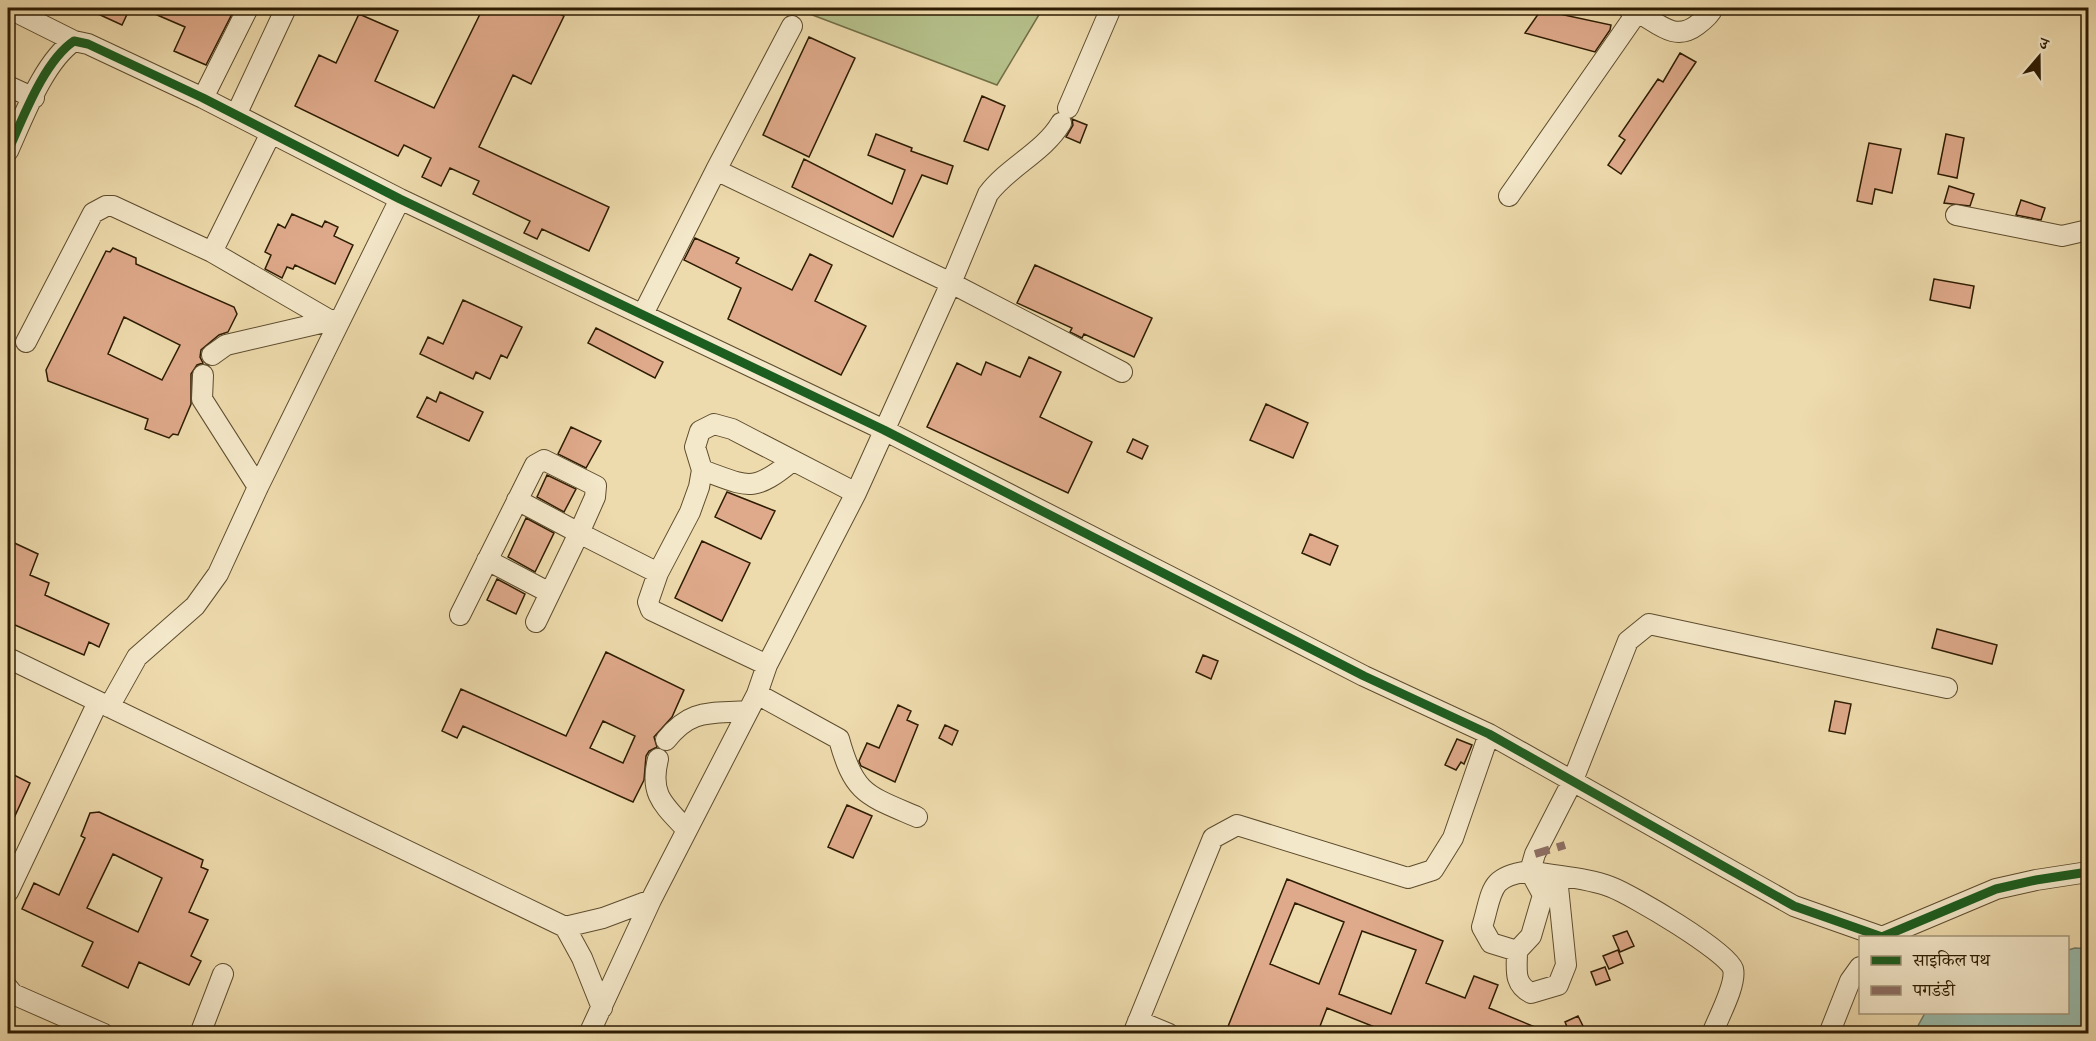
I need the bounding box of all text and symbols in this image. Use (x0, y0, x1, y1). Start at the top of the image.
north arrow (2009, 27, 2069, 87)
text: उ (2036, 33, 2053, 54)
legend (1859, 936, 2069, 1014)
text: साइकिल पथ (1912, 949, 1992, 971)
text: पगडंडी (1912, 979, 1956, 1001)

